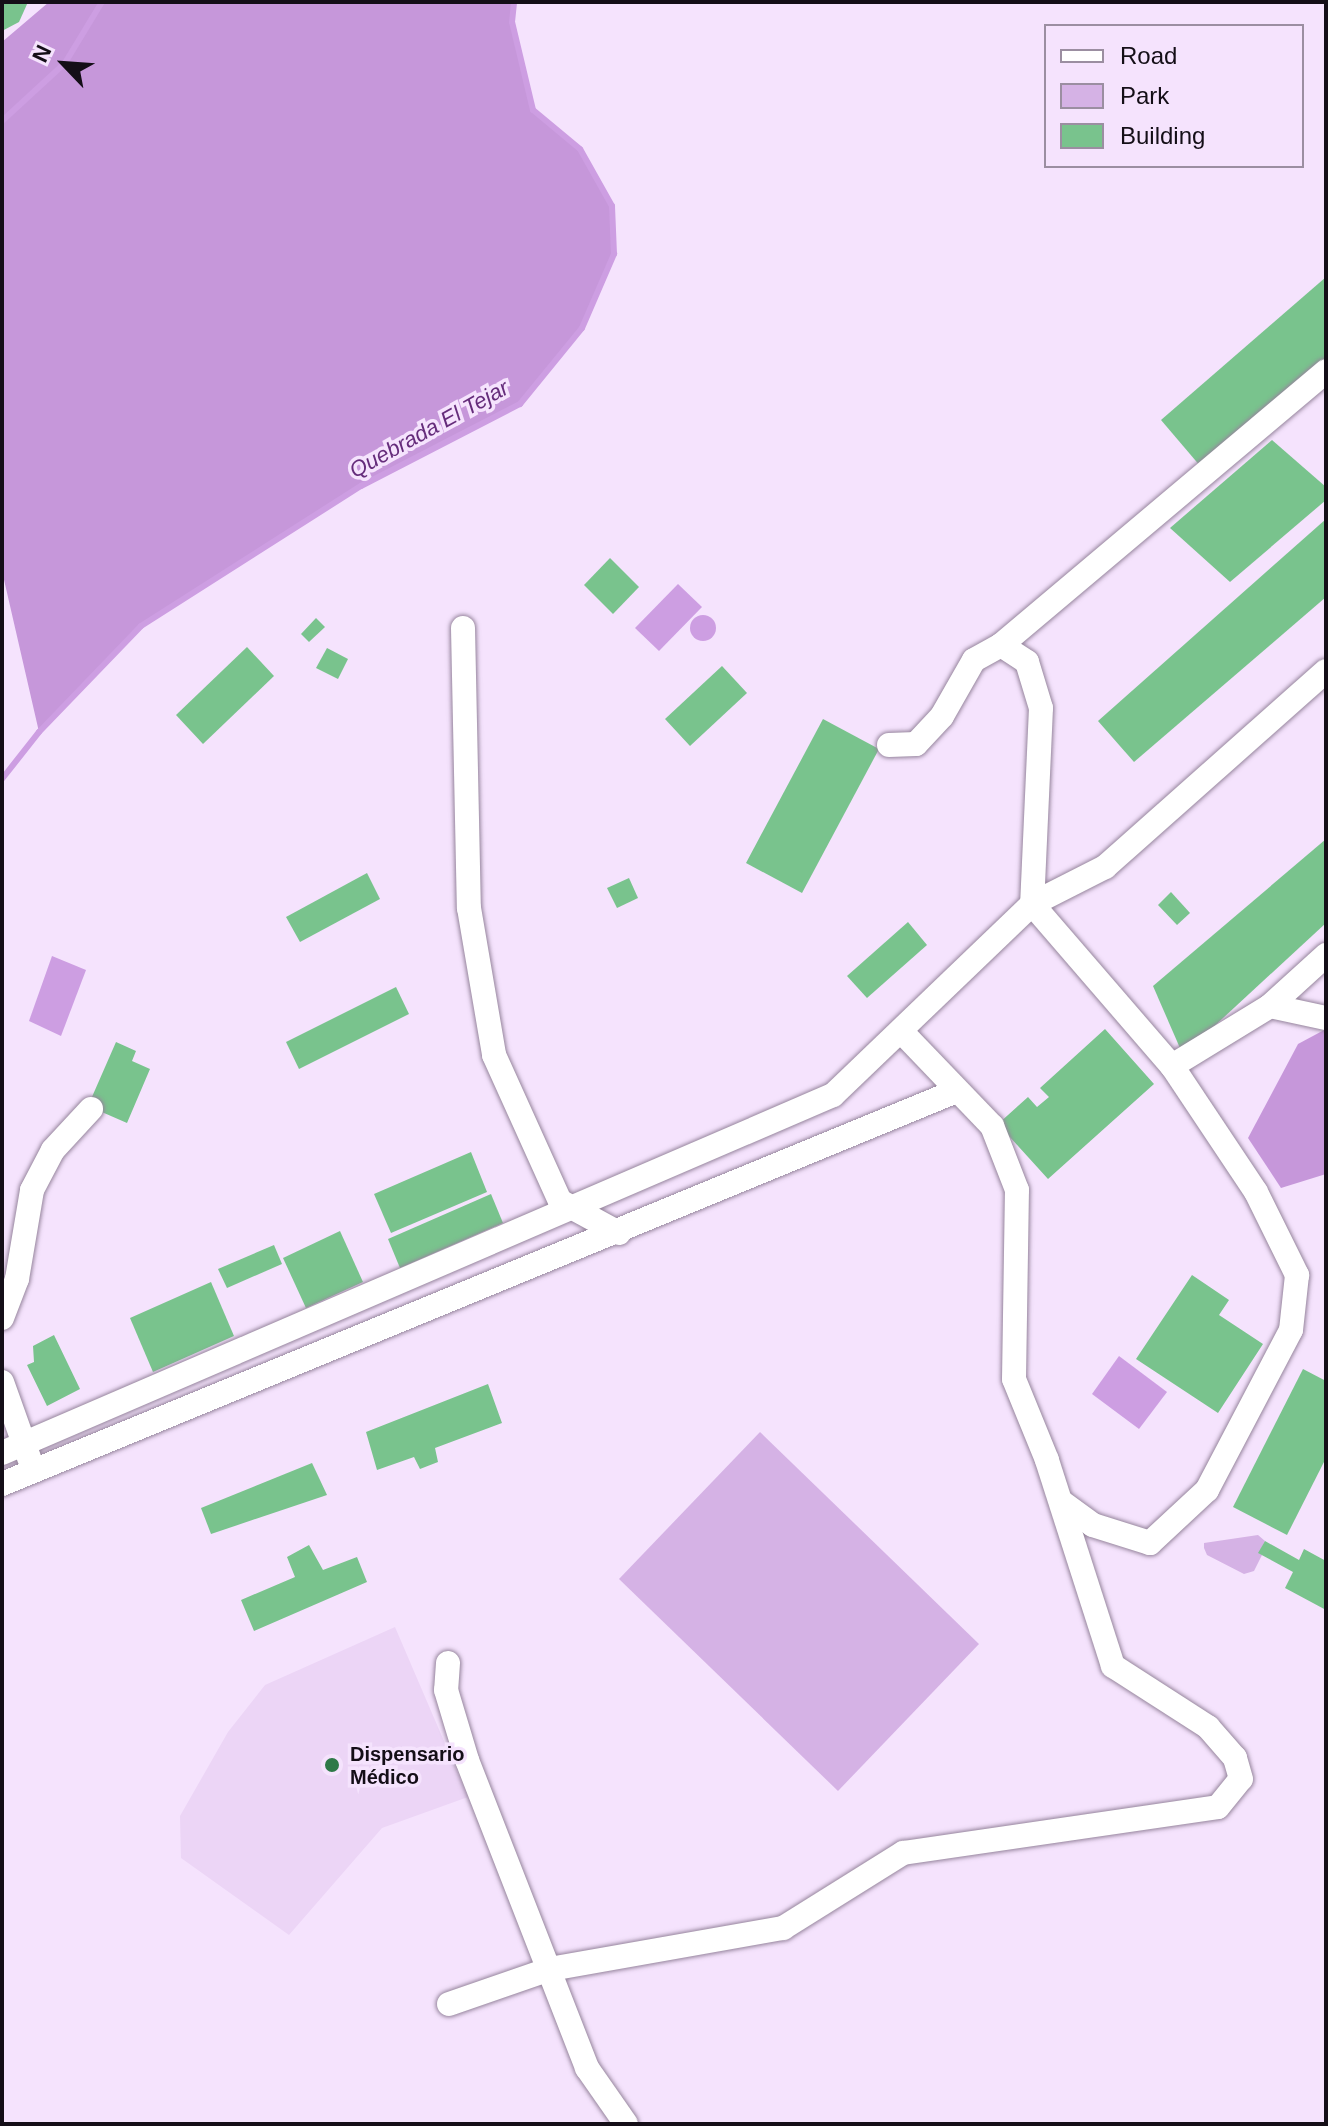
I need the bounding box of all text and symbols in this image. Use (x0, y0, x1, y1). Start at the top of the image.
north arrow (24, 24, 104, 104)
legend (1044, 24, 1304, 168)
text: N (27, 41, 56, 66)
text: Road (1120, 42, 1177, 69)
text: Park (1120, 82, 1169, 109)
text: Building (1120, 122, 1205, 149)
water label: Quebrada El Tejar (345, 374, 513, 484)
place label: Dispensario Médico (350, 1742, 464, 1789)
marker: Dispensario Médico (321, 1754, 343, 1776)

